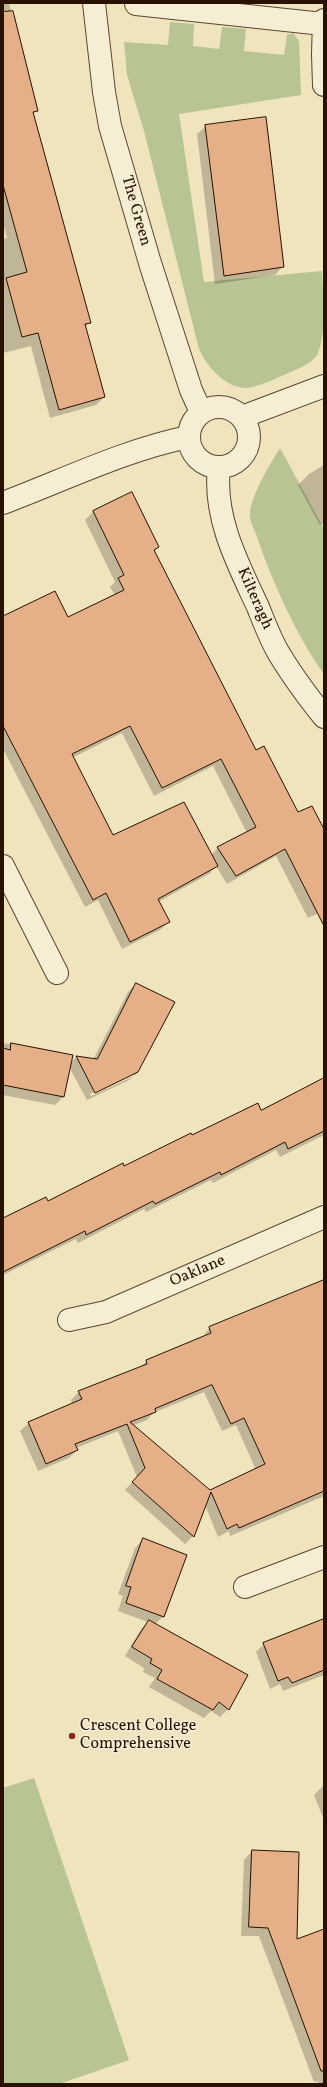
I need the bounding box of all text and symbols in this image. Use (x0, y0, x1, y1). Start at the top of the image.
street label: The Green (116, 174, 154, 248)
street label: Kilteragh (232, 565, 276, 633)
street label: Oaklane (167, 1252, 229, 1292)
place label: Crescent College Comprehensive (80, 1717, 196, 1755)
marker: Crescent College Comprehensive (67, 1731, 77, 1741)

